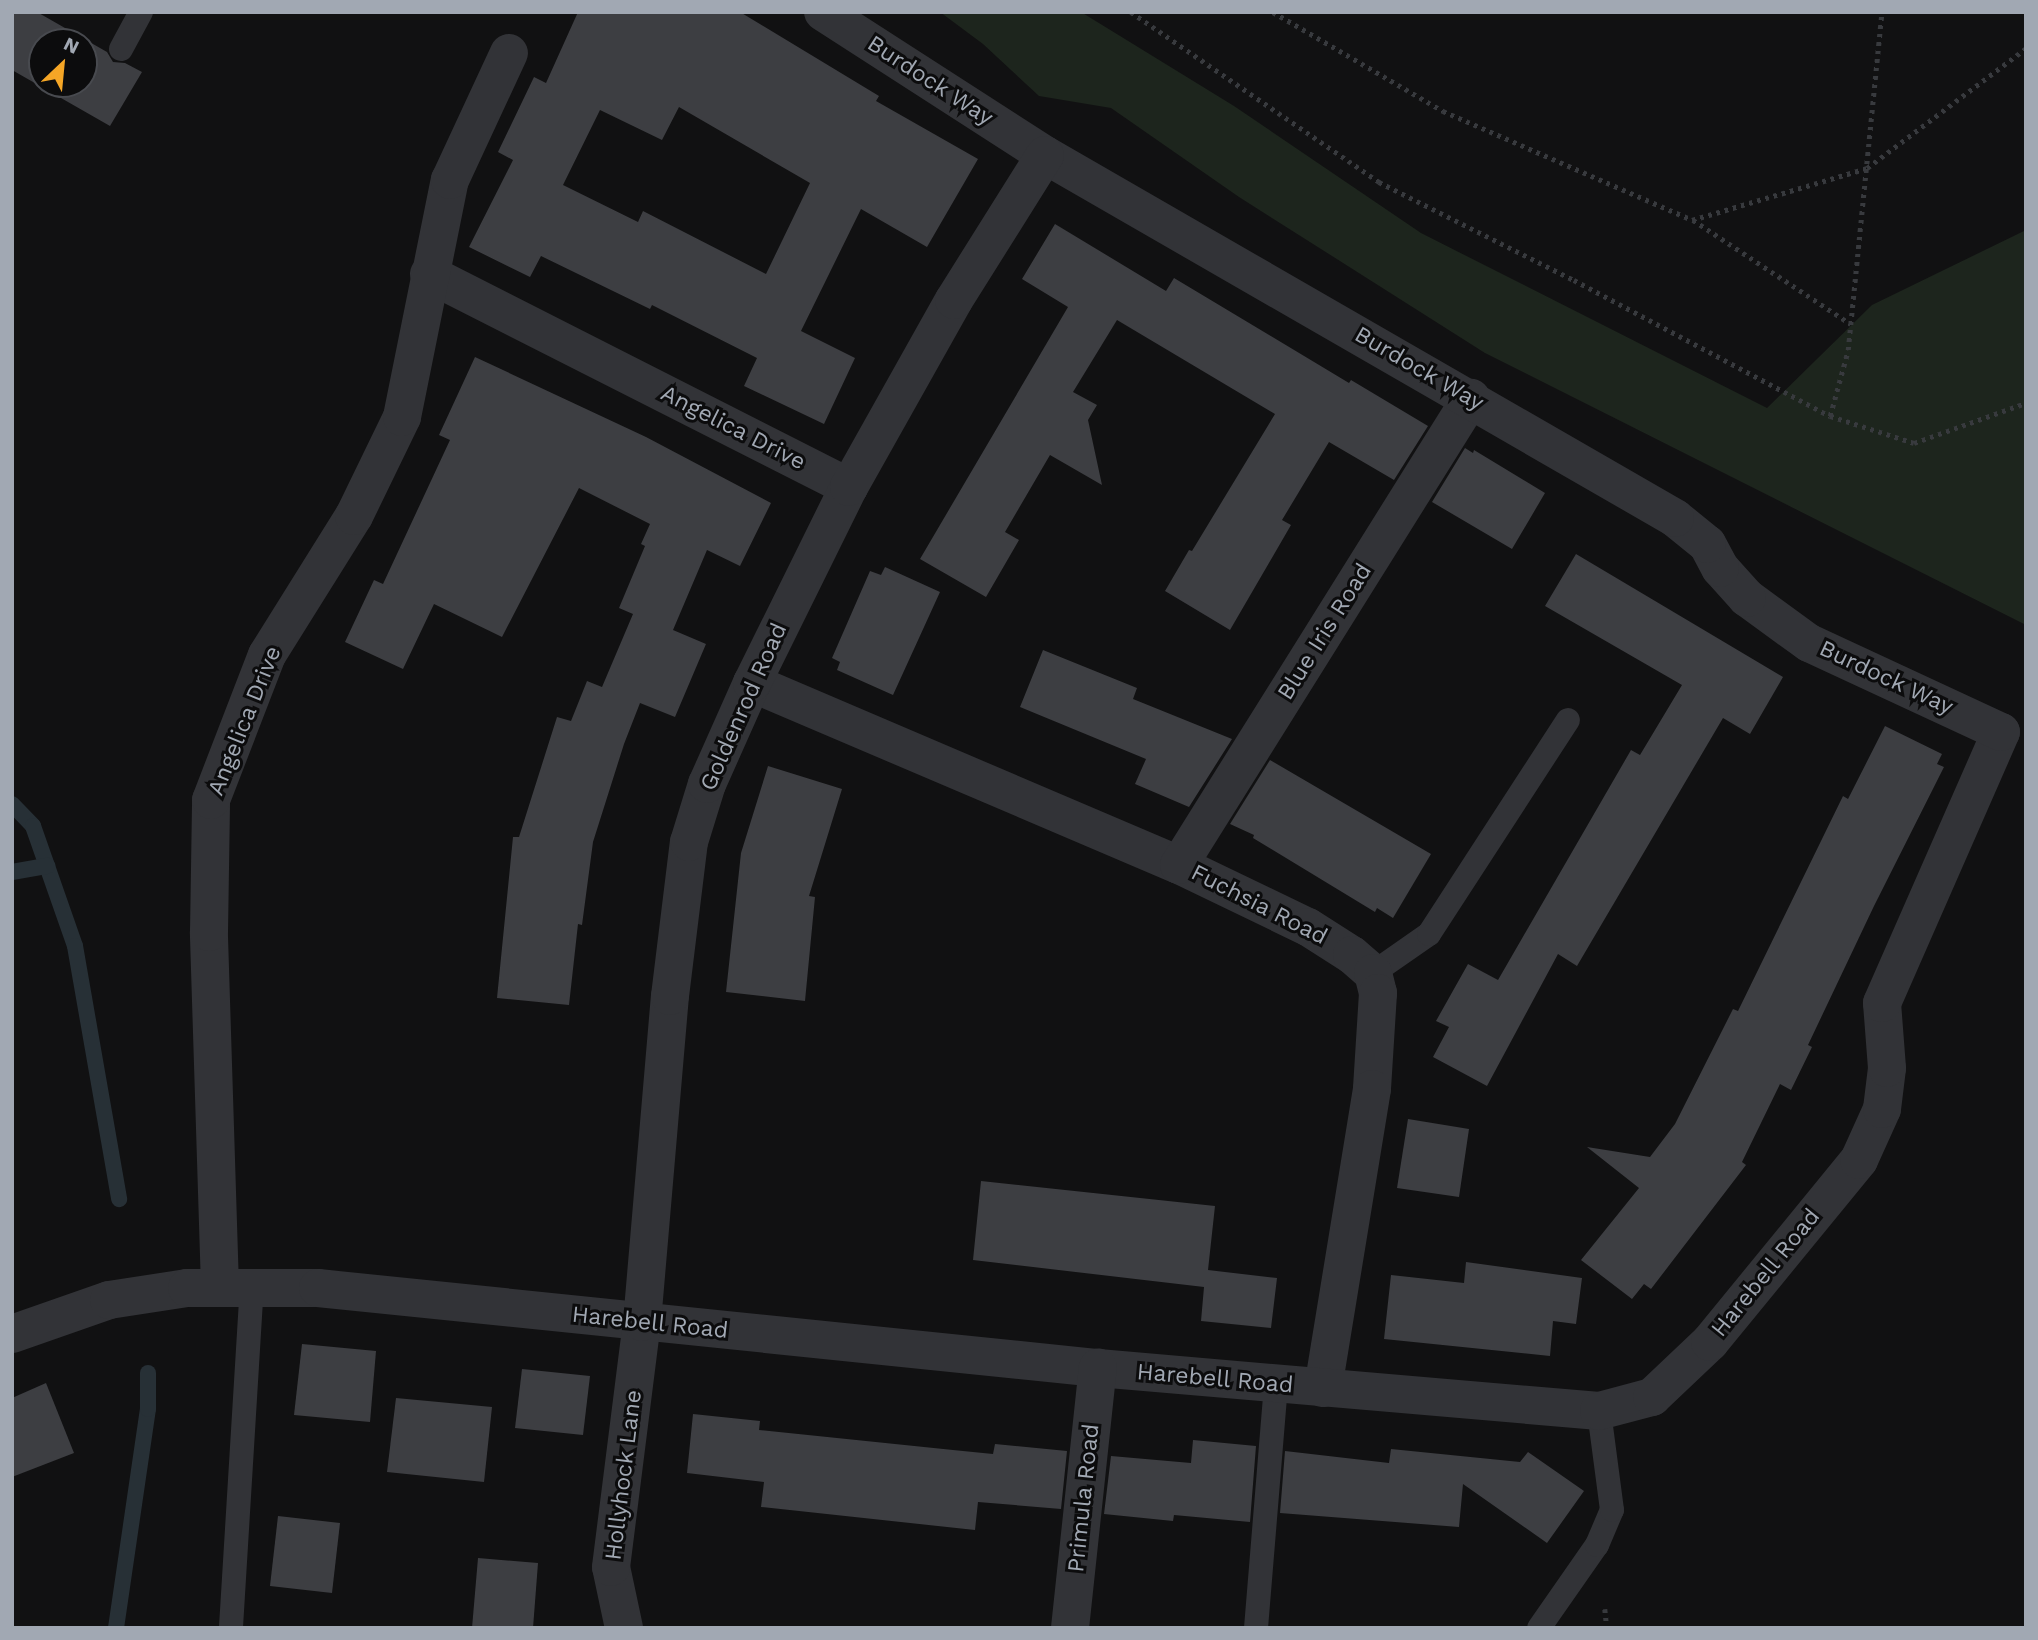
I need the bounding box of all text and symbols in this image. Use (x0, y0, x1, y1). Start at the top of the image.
north arrow (28, 28, 98, 98)
street label: Burdock Way (861, 30, 999, 132)
text: N (60, 32, 83, 59)
street label: Burdock Way (1349, 321, 1489, 417)
street label: Angelica Drive (656, 380, 810, 476)
street label: Blue Iris Road (1272, 559, 1378, 705)
street label: Goldenrod Road (695, 619, 793, 795)
street label: Burdock Way (1814, 635, 1958, 721)
street label: Angelica Drive (202, 642, 288, 800)
street label: Fuchsia Road (1186, 859, 1332, 951)
street label: Harebell Road (1706, 1203, 1826, 1343)
street label: Harebell Road (570, 1301, 730, 1345)
street label: Harebell Road (1135, 1358, 1295, 1400)
street label: Hollyhock Lane (600, 1388, 648, 1562)
street label: Primula Road (1062, 1422, 1106, 1574)

